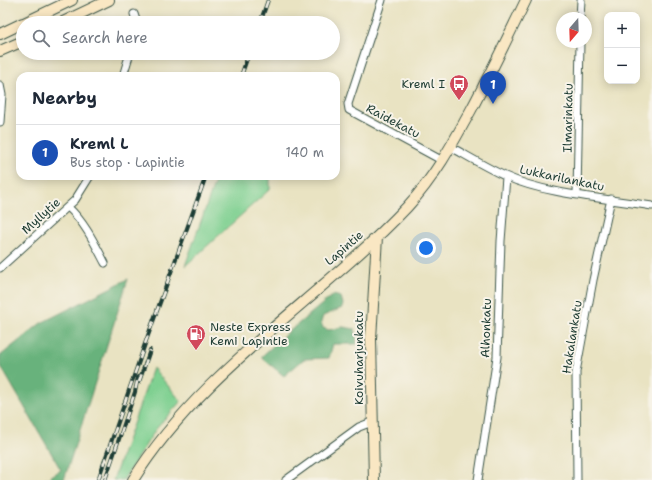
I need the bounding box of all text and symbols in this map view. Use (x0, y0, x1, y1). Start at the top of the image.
north arrow (556, 12, 592, 48)
map controls (604, 12, 640, 84)
button: + (604, 12, 640, 48)
search box (16, 16, 340, 60)
icon: search (30, 27, 52, 49)
text: Search here (62, 28, 148, 48)
button: − (604, 48, 640, 84)
pin: 1 (480, 71, 506, 104)
bus stop icon: Kreml I (448, 73, 470, 101)
place label: Kreml I (401, 76, 445, 92)
street label: Ilmarinkatu (559, 83, 577, 153)
text: Nearby (32, 87, 97, 109)
street label: Raidekatu (363, 100, 423, 142)
text: Kreml L (70, 134, 128, 154)
text: 1 (42, 144, 48, 161)
text: 140 m (285, 144, 324, 161)
text: Bus stop · Lapintie (70, 154, 185, 171)
street label: Lukkarilankatu (518, 161, 606, 195)
street label: Myllytie (18, 194, 64, 238)
street label: Lapintie (321, 227, 367, 269)
your location (416, 238, 436, 258)
street label: Alhonkatu (477, 298, 495, 358)
street label: Hakalankatu (558, 299, 586, 375)
street label: Koivuharjunkatu (351, 311, 367, 405)
place label: Neste Express Kemi Lapintie (210, 319, 291, 349)
fuel station icon: Neste Express Kemi Lapintie (185, 323, 207, 351)

